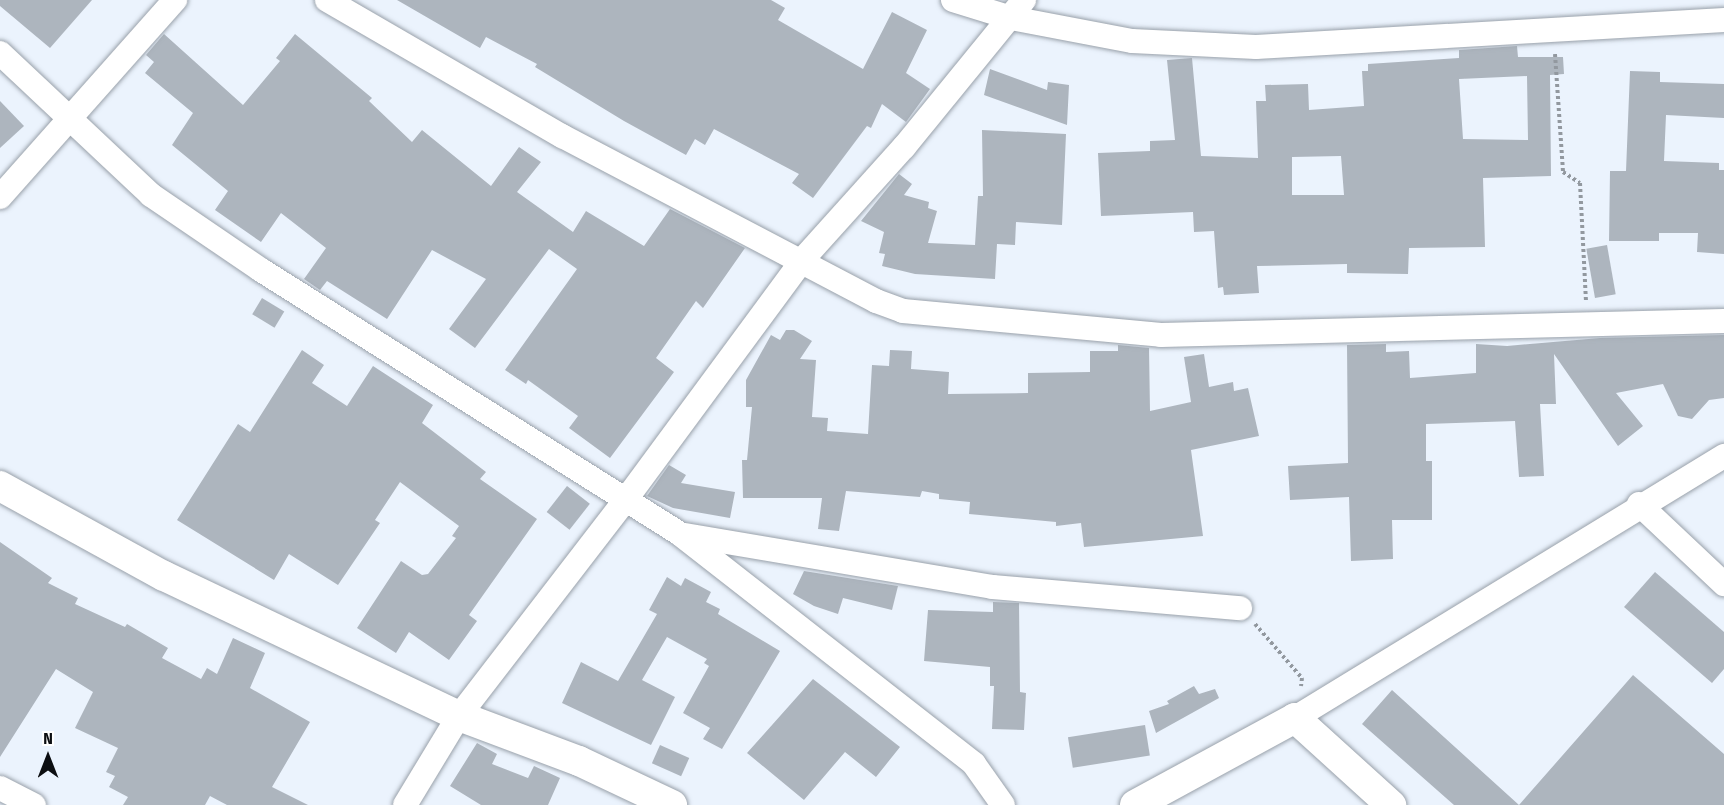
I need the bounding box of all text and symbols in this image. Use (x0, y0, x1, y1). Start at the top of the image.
north arrow (18, 727, 78, 787)
text: N (43, 729, 53, 748)

